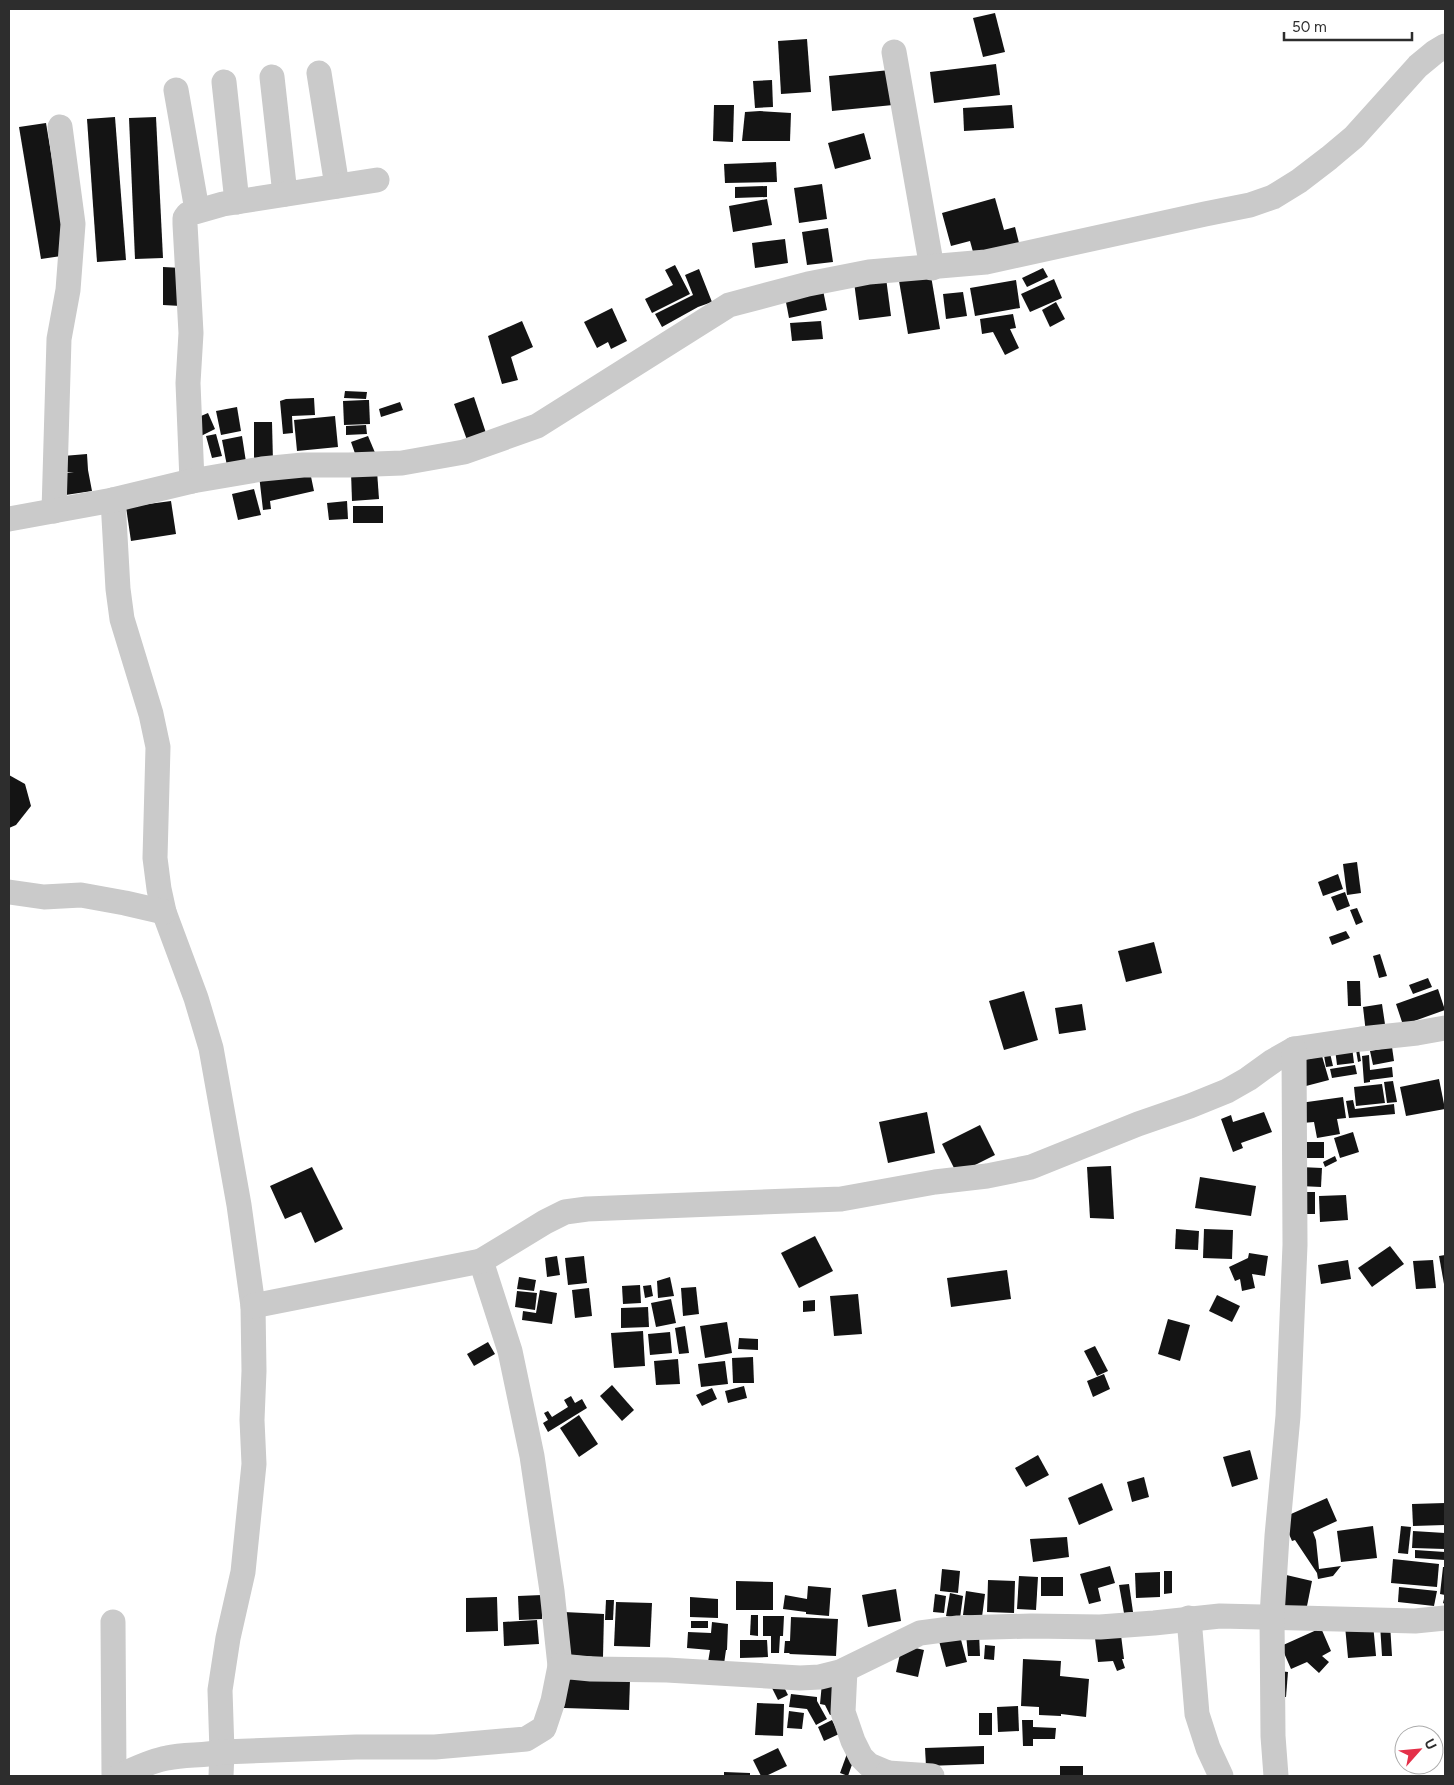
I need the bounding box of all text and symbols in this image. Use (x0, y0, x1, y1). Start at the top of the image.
scale bar (1284, 10, 1412, 42)
text: 50 m (1292, 18, 1327, 36)
north arrow (1394, 1725, 1444, 1775)
text: U (1420, 1736, 1440, 1753)

